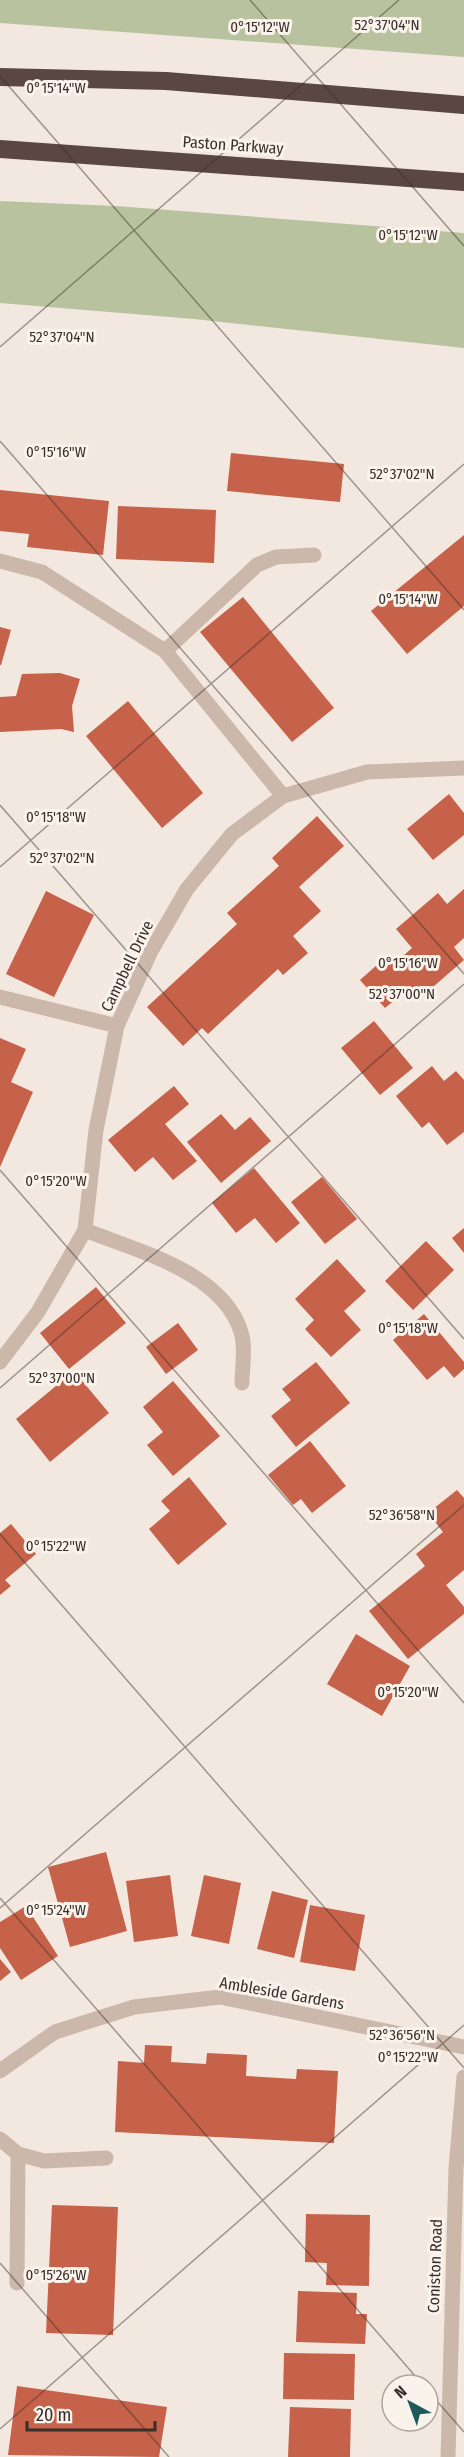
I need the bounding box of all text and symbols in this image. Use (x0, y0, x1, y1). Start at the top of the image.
text: 52°37'04"N (354, 16, 420, 34)
text: 0°15'12"W (230, 18, 290, 36)
text: 0°15'14"W (26, 79, 86, 97)
street label: Paston Parkway (182, 132, 285, 158)
text: 0°15'12"W (378, 226, 438, 244)
text: 52°37'04"N (29, 328, 95, 346)
text: 0°15'16"W (26, 443, 86, 461)
text: 52°37'02"N (369, 465, 435, 483)
text: 0°15'14"W (378, 590, 438, 608)
text: 0°15'18"W (26, 808, 86, 826)
text: 52°37'02"N (29, 849, 95, 867)
street label: Campbell Drive (97, 917, 157, 1015)
text: 0°15'16"W (378, 954, 438, 972)
text: 52°37'00"N (369, 985, 435, 1003)
text: 0°15'20"W (25, 1172, 87, 1190)
text: 0°15'18"W (378, 1319, 438, 1337)
text: 52°37'00"N (29, 1369, 95, 1387)
text: 52°36'58"N (369, 1506, 435, 1524)
text: 0°15'22"W (26, 1537, 86, 1555)
text: 0°15'20"W (377, 1683, 439, 1701)
text: 0°15'24"W (26, 1901, 86, 1919)
street label: Ambleside Gardens (218, 1973, 346, 2013)
text: 52°36'56"N (369, 2026, 435, 2044)
text: 0°15'22"W (378, 2048, 438, 2066)
street label: Coniston Road (424, 2219, 446, 2313)
text: 0°15'26"W (26, 2266, 86, 2284)
north arrow (380, 2373, 440, 2433)
text: N (391, 2382, 410, 2402)
scale bar (27, 2394, 154, 2432)
text: 20 m (36, 2404, 71, 2426)

